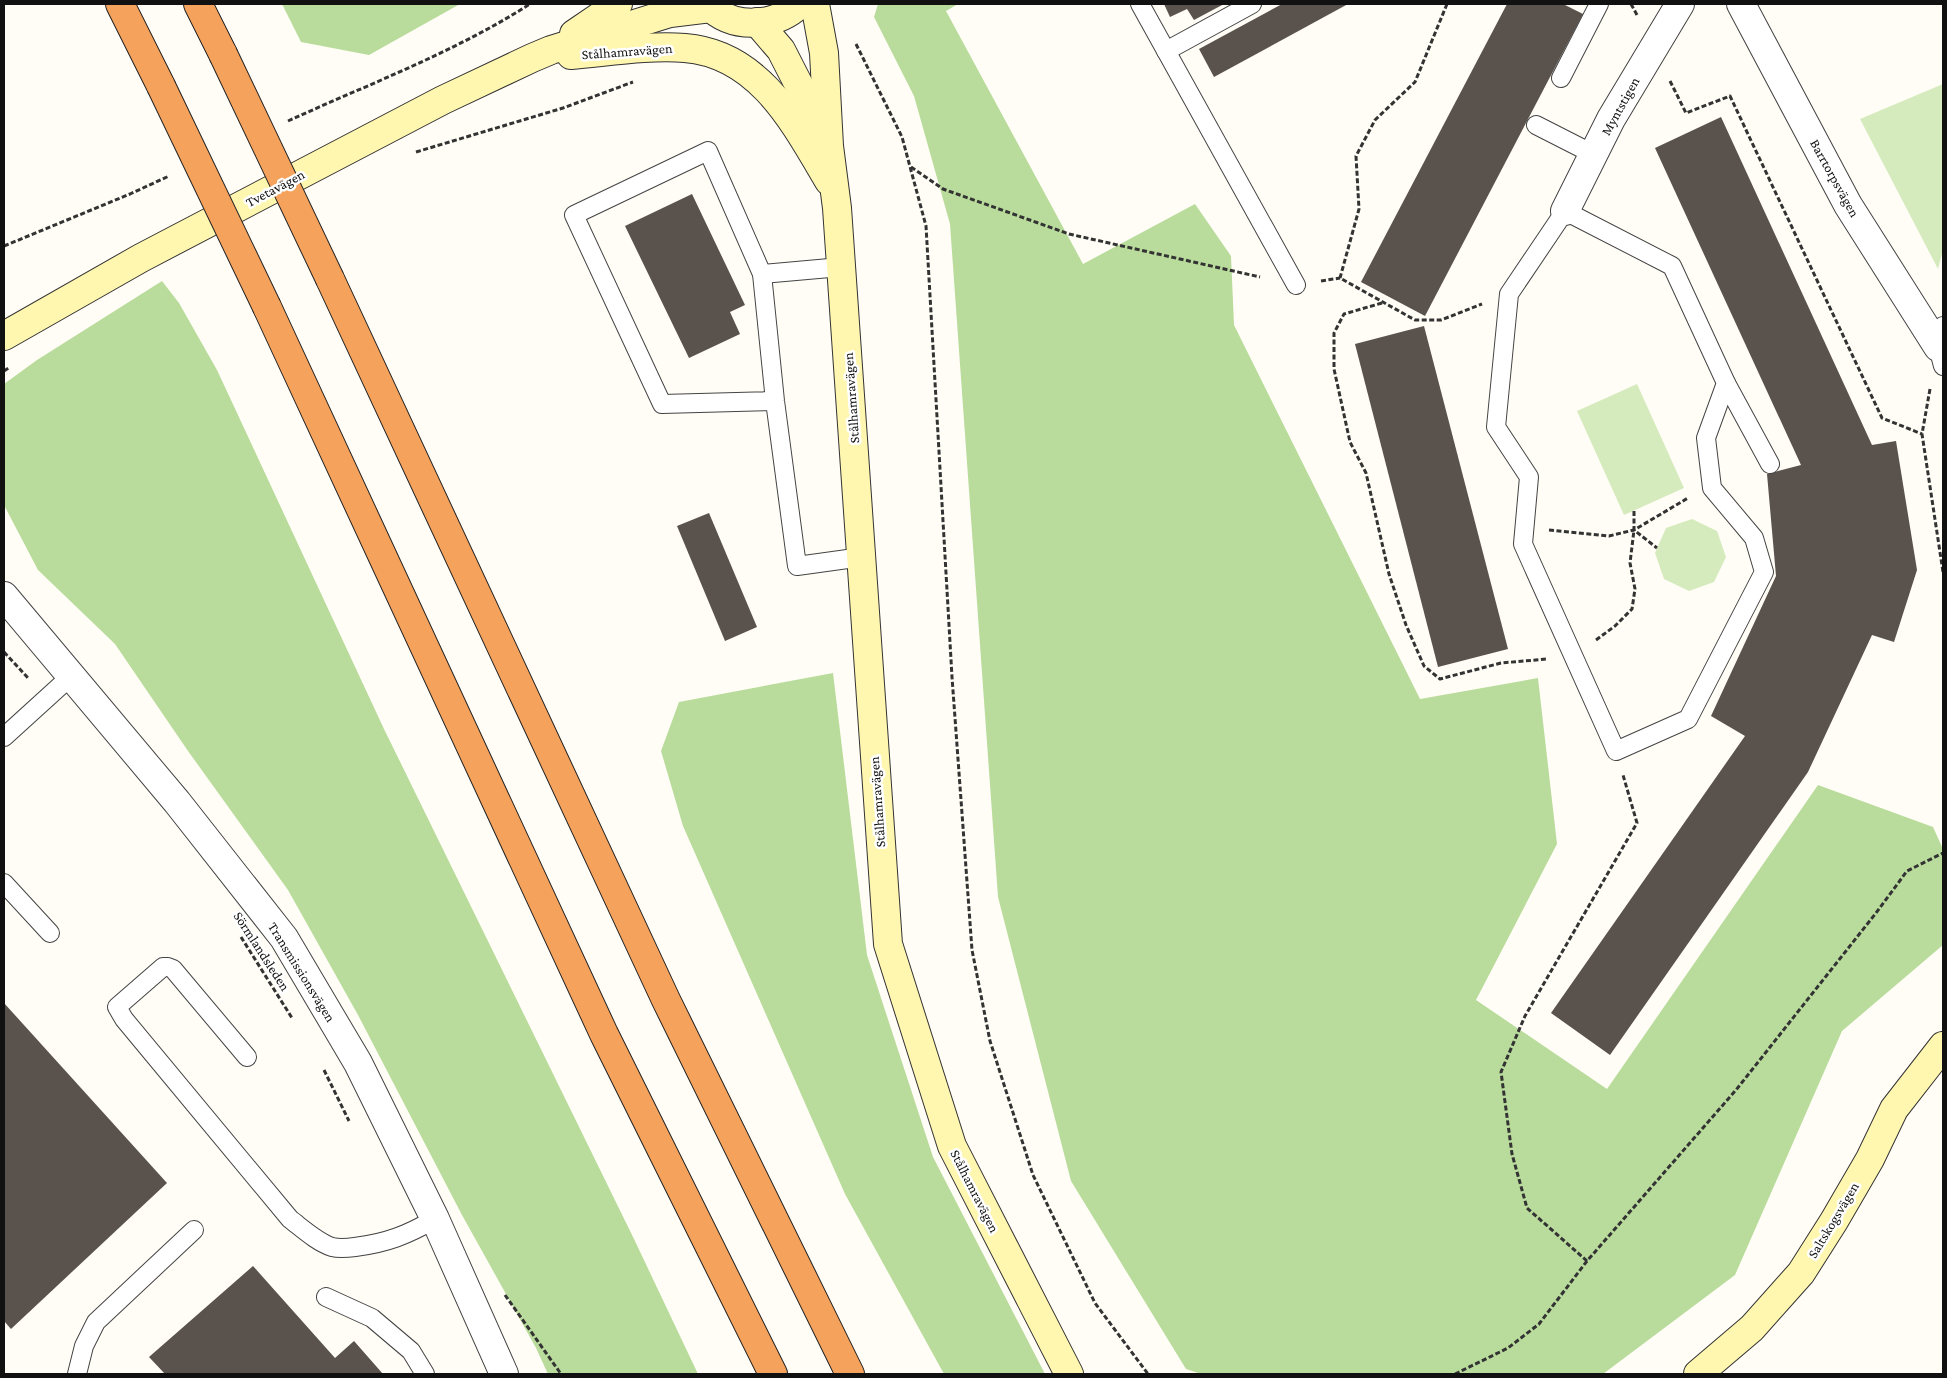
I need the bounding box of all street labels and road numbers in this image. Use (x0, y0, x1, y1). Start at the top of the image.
street label: Stålhamravägen (581, 40, 673, 62)
street label: Myntstigen (1597, 74, 1643, 138)
street label: Barrtorpsvägen (1807, 136, 1863, 220)
street label: Tvetavägen (243, 166, 308, 210)
street label: Stålhamravägen (840, 352, 862, 444)
street label: Stålhamravägen (866, 756, 888, 848)
street label: Sörmlandsleden (230, 908, 294, 994)
street label: Transmissionsvägen (265, 919, 339, 1025)
street label: Stålhamravägen (947, 1147, 1003, 1236)
street label: Saltskogsvägen (1804, 1179, 1862, 1261)

